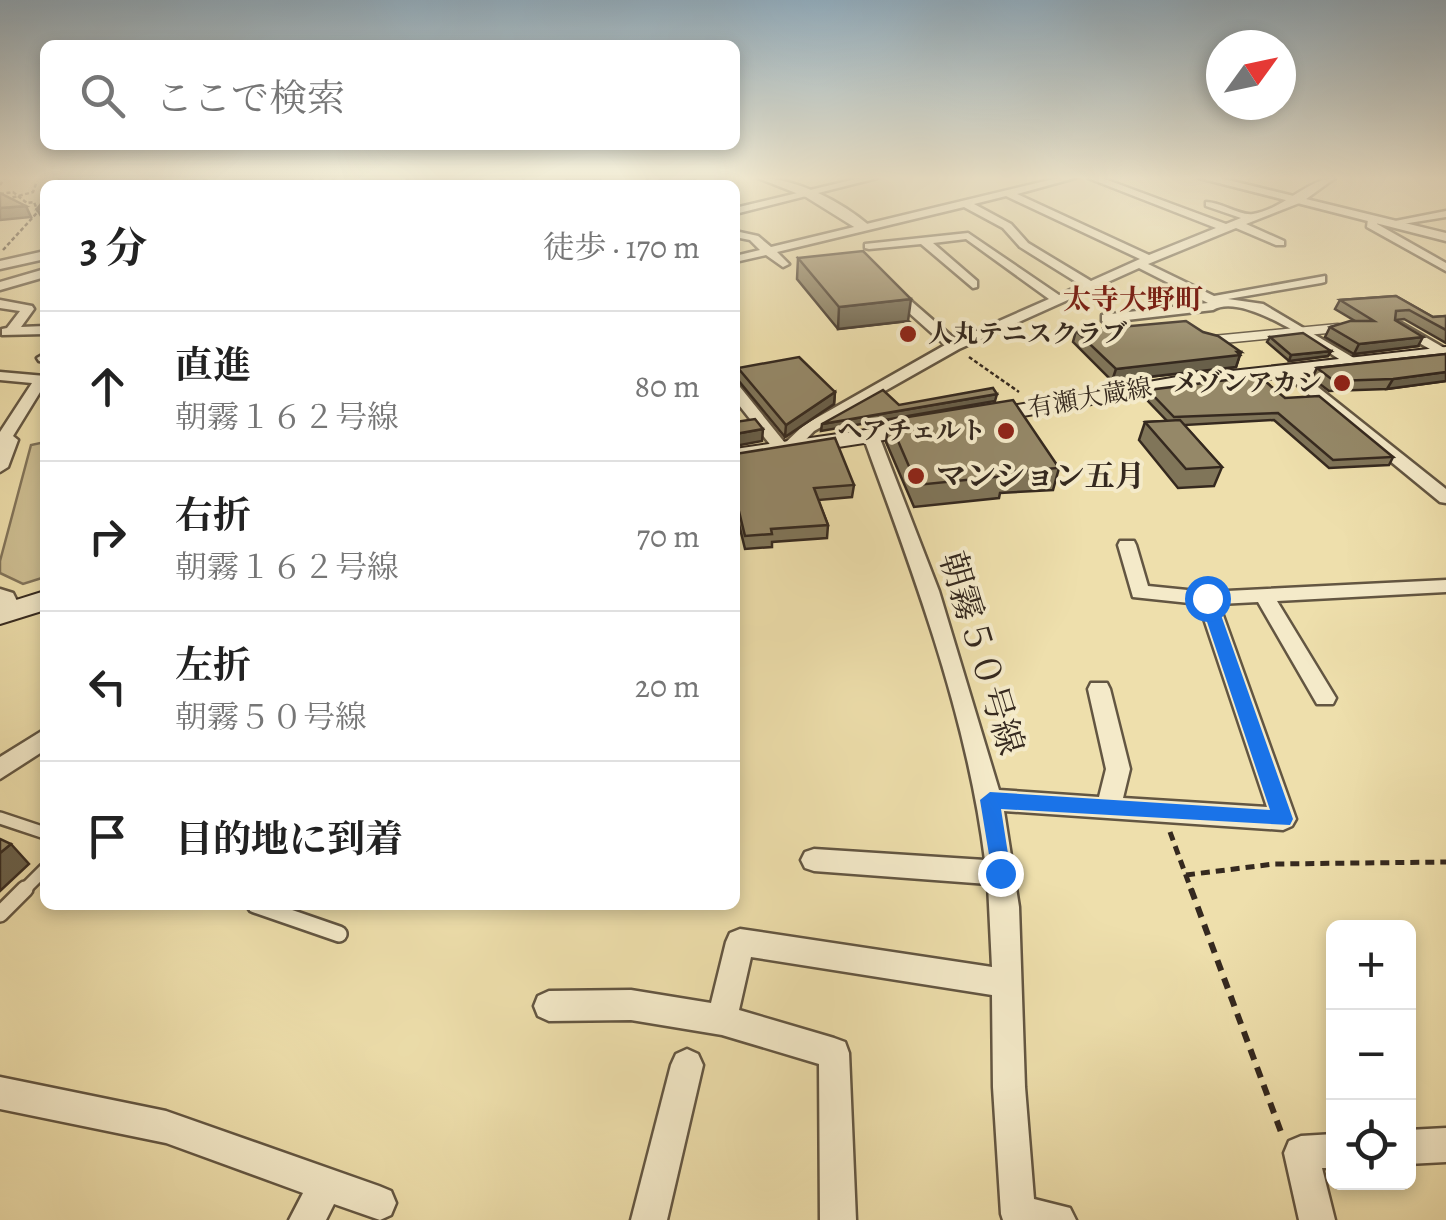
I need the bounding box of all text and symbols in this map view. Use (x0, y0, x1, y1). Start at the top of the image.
north arrow (1206, 30, 1296, 120)
search box (40, 40, 740, 150)
icon: search (75, 68, 130, 123)
text: ここで検索 (155, 72, 345, 124)
text: 3 分 (80, 219, 147, 276)
text: 徒歩 · 170 m (543, 225, 700, 269)
district label: 太寺大野町 (1063, 281, 1203, 319)
place label: 人丸テニスクラブ (928, 317, 1127, 351)
marker: 人丸テニスクラブ (897, 323, 919, 345)
text: 直進 (175, 339, 251, 391)
icon: ahead (80, 359, 135, 414)
text: 80 m (634, 364, 700, 408)
place label: メゾンアカシ (1173, 366, 1322, 400)
street label: 有瀬大蔵線 (1025, 370, 1155, 426)
marker: メゾンアカシ (1331, 372, 1353, 394)
text: 朝霧１６２号線 (175, 395, 399, 439)
place label: ヘアチェルト (837, 414, 986, 448)
marker: ヘアチェルト (995, 420, 1017, 442)
place label: マンション五月 (936, 456, 1145, 496)
marker: マンション五月 (905, 465, 927, 487)
text: 右折 (175, 489, 251, 541)
icon: right (80, 509, 135, 564)
text: 70 m (637, 514, 700, 558)
text: 朝霧１６２号線 (175, 545, 399, 589)
street label: 朝霧５０号線 (928, 546, 1036, 760)
route start (1185, 576, 1231, 622)
text: 左折 (175, 639, 251, 691)
icon: left (80, 659, 135, 714)
text: 20 m (635, 664, 700, 708)
text: 朝霧５０号線 (175, 695, 367, 739)
icon: arrive (80, 809, 135, 864)
text: 目的地に到着 (175, 813, 403, 865)
route end (978, 851, 1024, 897)
map controls (1326, 920, 1416, 1190)
button: + (1326, 920, 1416, 1010)
button: − (1326, 1010, 1416, 1100)
button: locate (1326, 1100, 1416, 1190)

